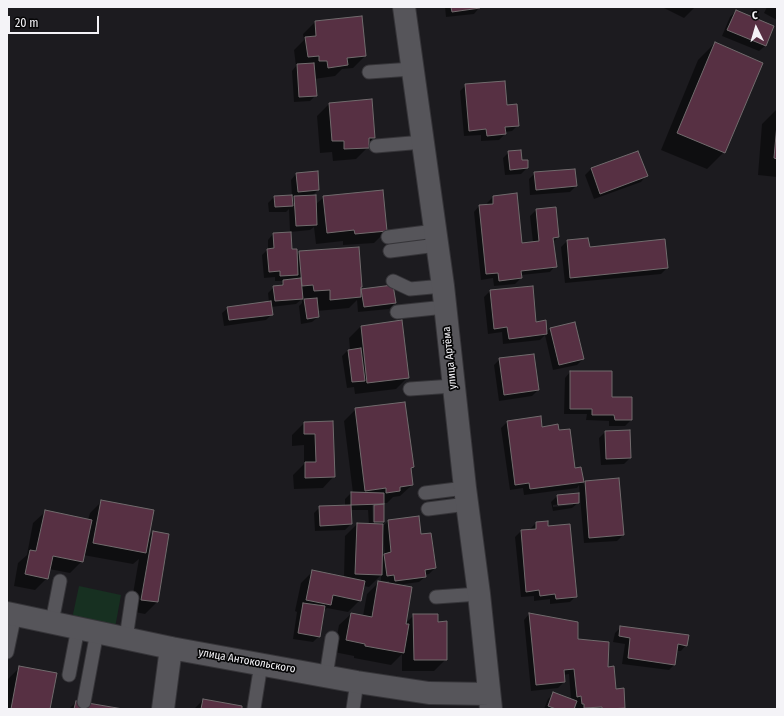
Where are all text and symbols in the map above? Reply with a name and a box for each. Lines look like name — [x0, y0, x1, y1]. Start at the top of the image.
scale bar — [10, 8, 101, 34]
north arrow — [736, 8, 776, 48]
text: С — [751, 9, 758, 22]
text: 20 m — [15, 16, 39, 30]
street label: улица Артёма — [440, 326, 460, 390]
street label: улица Антокольского — [197, 646, 297, 676]

